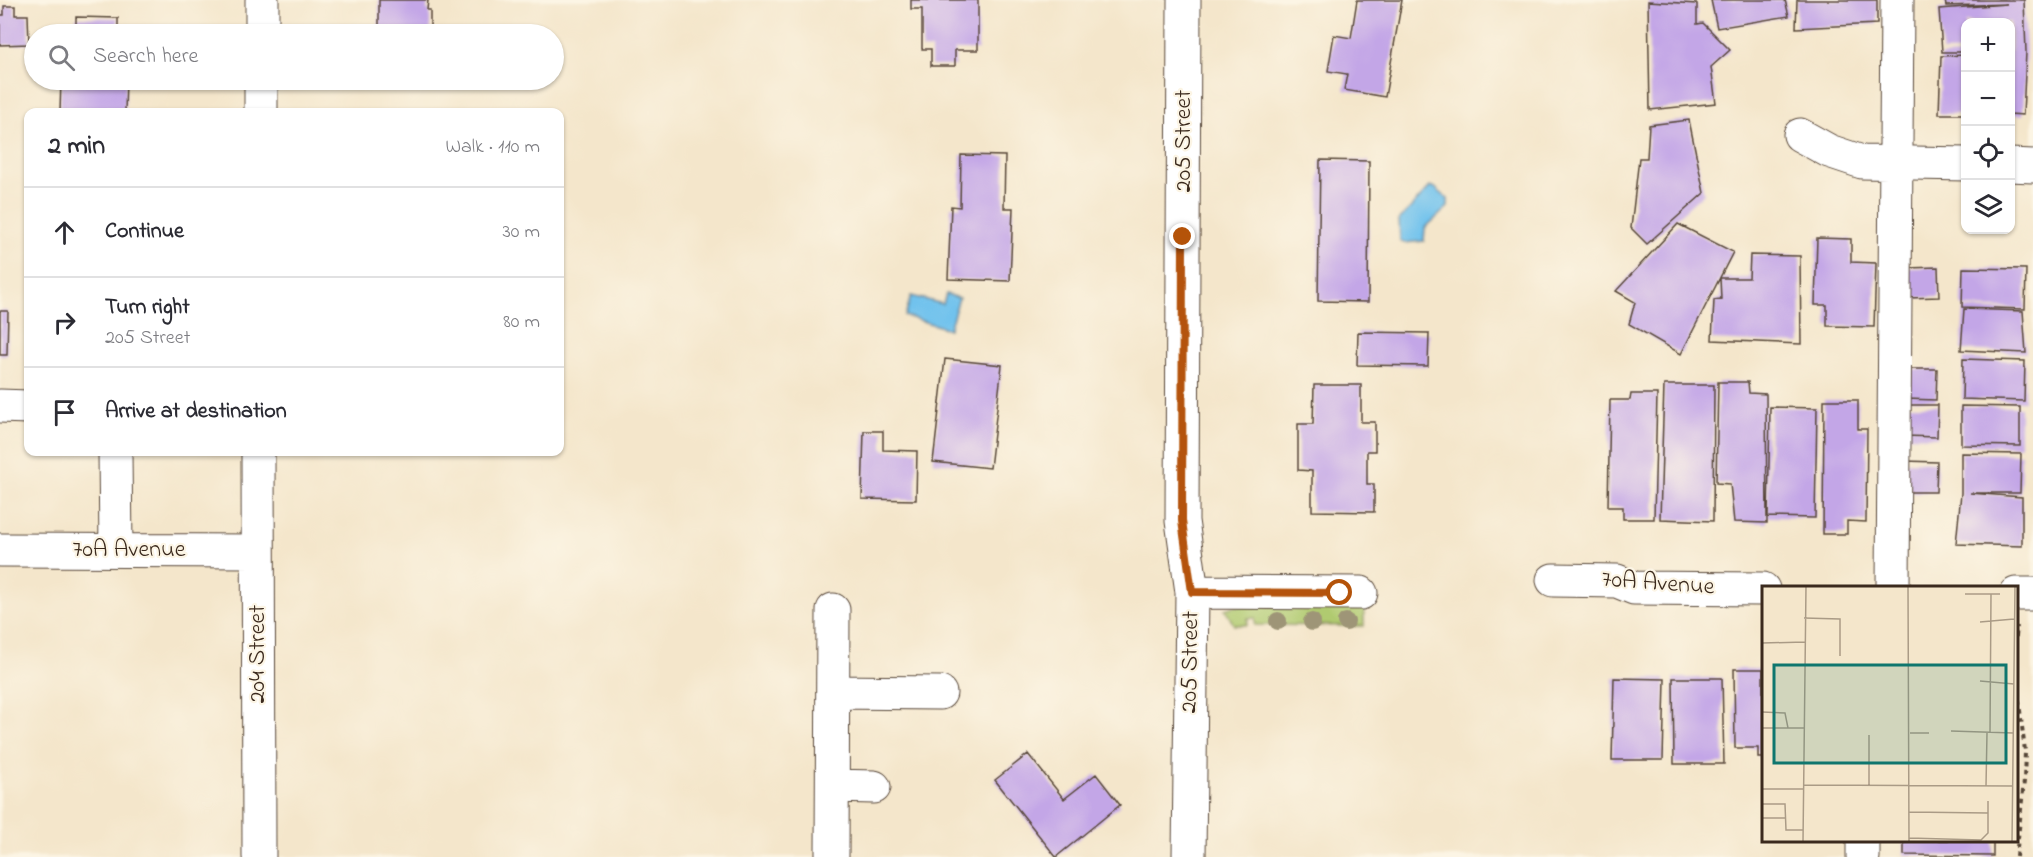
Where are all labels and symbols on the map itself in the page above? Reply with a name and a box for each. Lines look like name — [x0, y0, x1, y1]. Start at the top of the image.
street label: 205 Street — [1167, 90, 1202, 192]
route end — [1169, 223, 1195, 249]
street label: 70A Avenue — [73, 533, 186, 568]
street label: 70A Avenue — [1601, 563, 1716, 605]
route start — [1326, 579, 1352, 605]
inset map — [1762, 586, 2018, 842]
street label: 204 Street — [241, 605, 276, 703]
street label: 205 Street — [1173, 610, 1209, 714]

